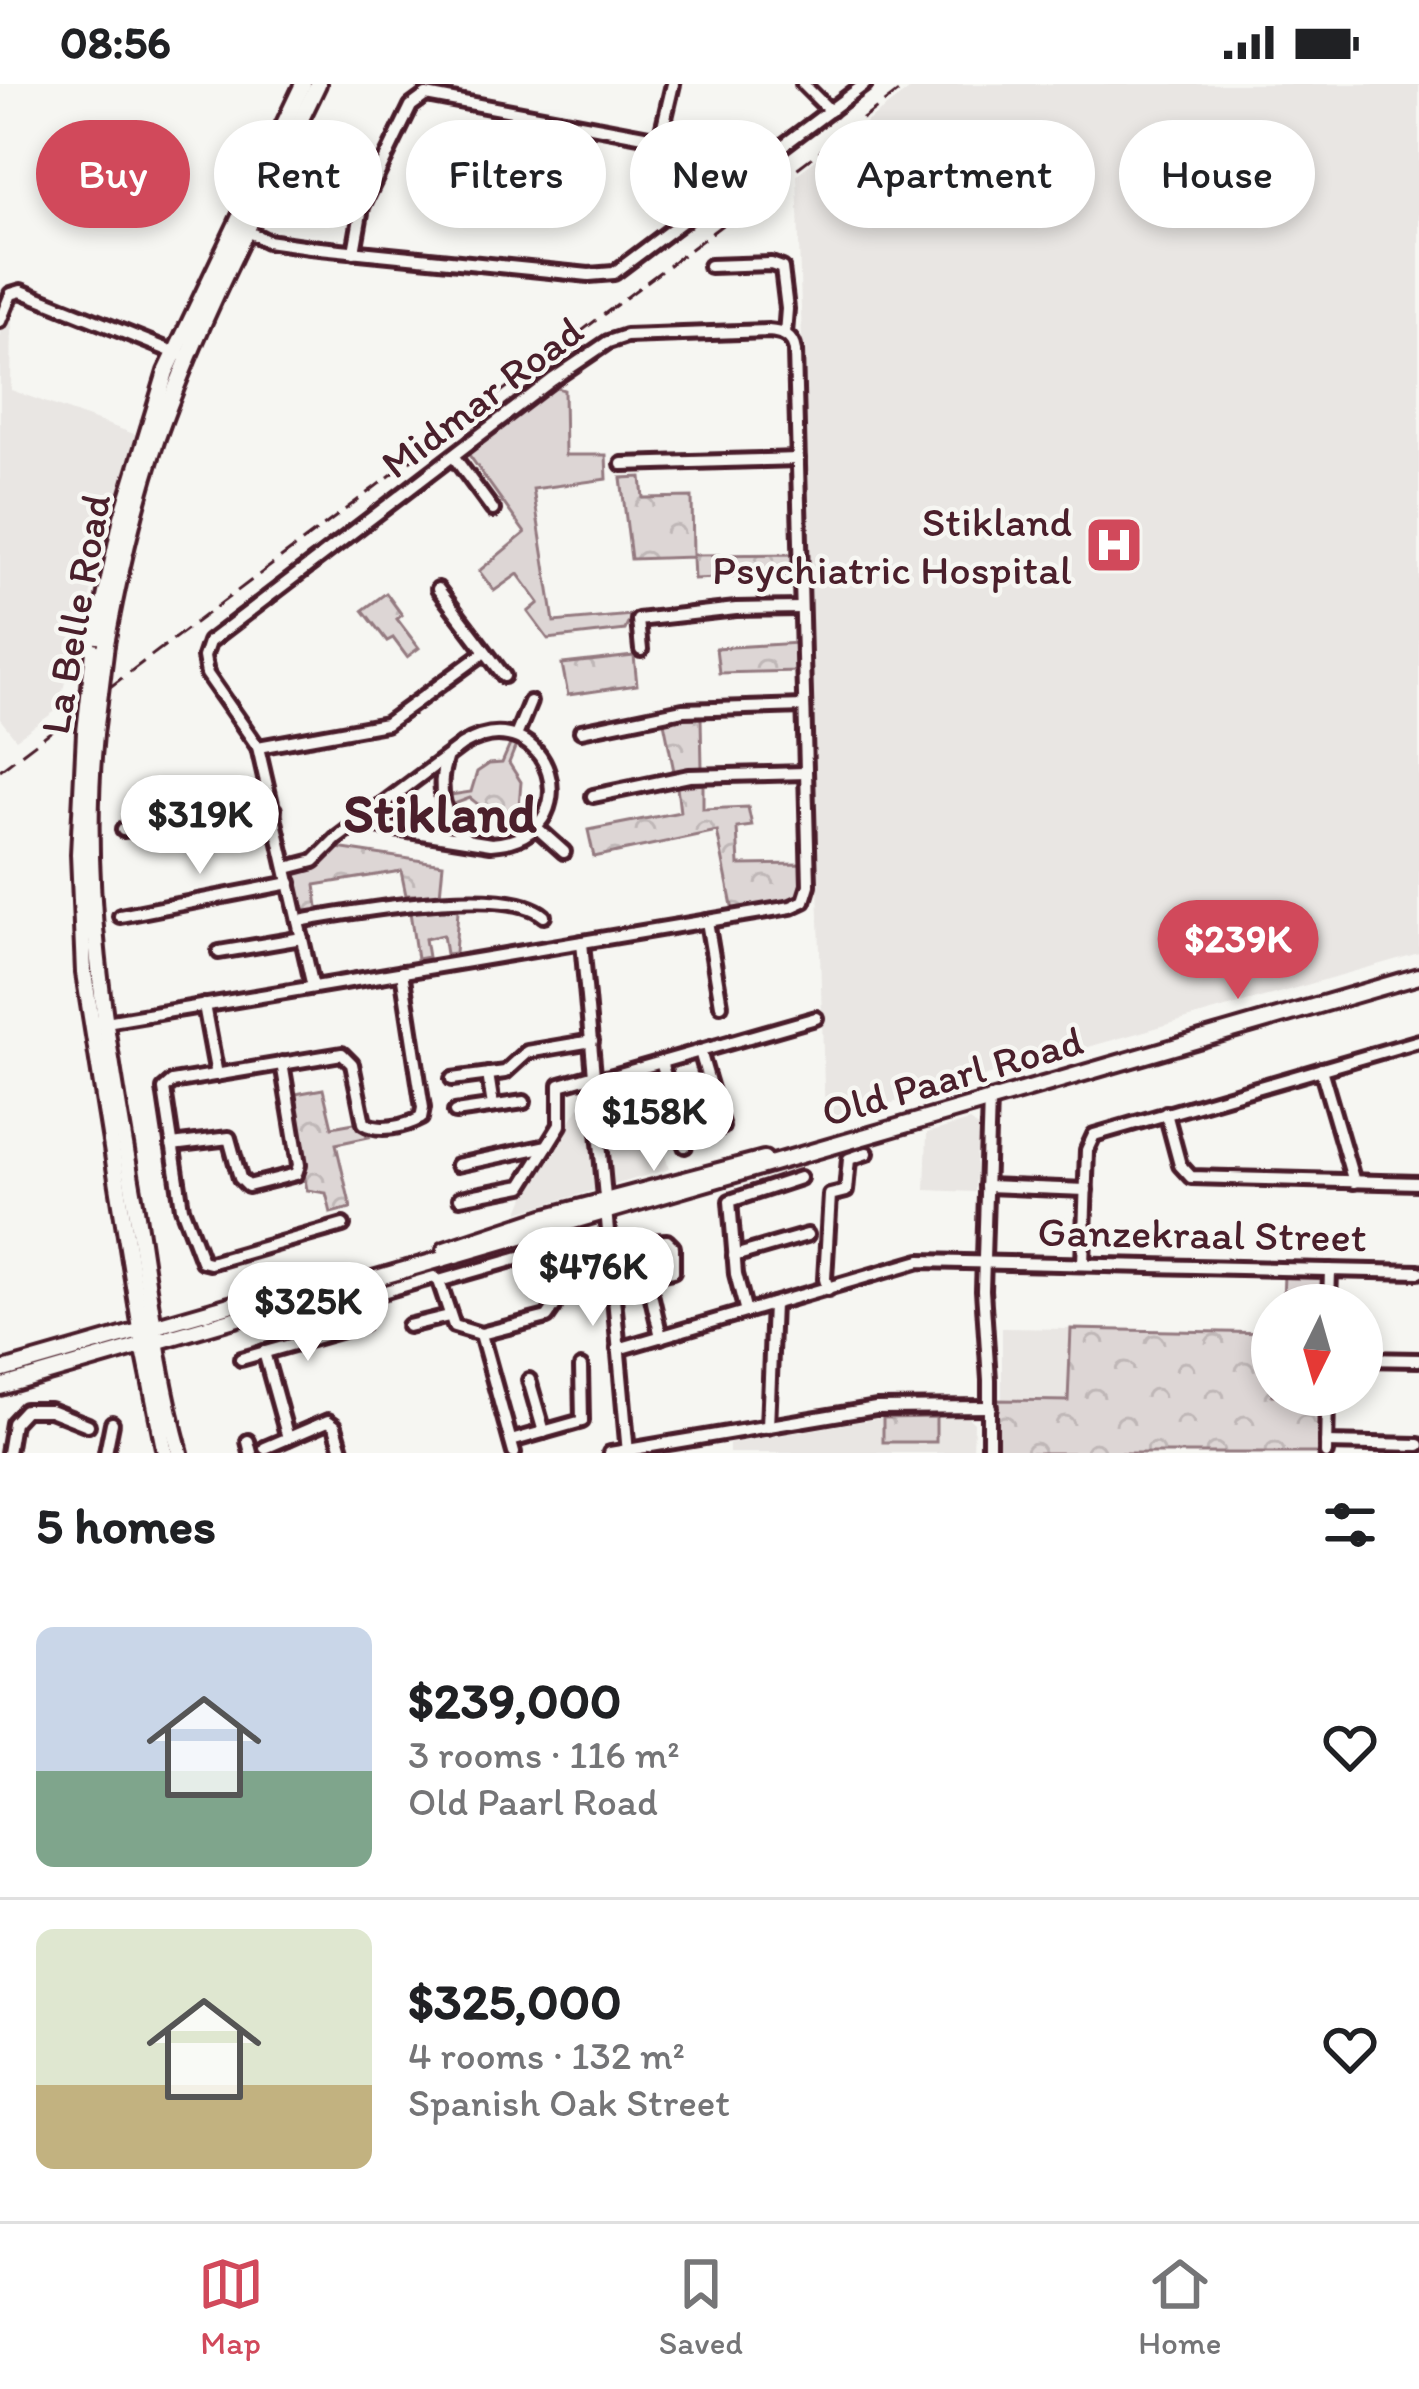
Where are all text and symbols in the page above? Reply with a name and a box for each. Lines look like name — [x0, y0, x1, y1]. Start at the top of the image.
text: 08:56 — [60, 15, 171, 69]
chip: Buy — [36, 120, 190, 228]
chip: Rent — [214, 120, 382, 228]
chip: Filters — [406, 120, 606, 228]
chip: New — [630, 120, 791, 228]
chip: Apartment — [815, 120, 1095, 228]
chip: House — [1119, 120, 1315, 228]
street label: Midmar Road — [371, 305, 593, 489]
street label: La Belle Road — [29, 490, 121, 738]
place label: Stikland Psychiatric Hospital — [712, 496, 1072, 595]
hospital icon: Stikland Psychiatric Hospital — [1083, 514, 1145, 576]
pin: $319K — [116, 775, 284, 877]
district label: Stikland — [343, 781, 537, 846]
text: $319K — [148, 790, 252, 837]
pin: $239K — [1154, 900, 1322, 1002]
text: $239K — [1185, 915, 1291, 962]
street label: Old Paarl Road — [816, 1014, 1088, 1138]
pin: $158K — [570, 1072, 738, 1174]
text: $158K — [602, 1087, 706, 1134]
street label: Ganzekraal Street — [1037, 1206, 1367, 1262]
pin: $476K — [509, 1227, 677, 1329]
text: $476K — [539, 1242, 647, 1289]
pin: $325K — [224, 1262, 392, 1364]
text: $325K — [255, 1277, 361, 1324]
north arrow — [1251, 1284, 1383, 1416]
map controls — [1251, 1284, 1383, 1416]
icon: filters — [1317, 1492, 1383, 1558]
text: 5 homes — [36, 1495, 216, 1556]
text: $239,000 — [408, 1670, 622, 1731]
icon: home — [132, 1675, 276, 1819]
icon: heart — [1317, 1714, 1383, 1780]
text: 3 rooms · 116 m² — [408, 1731, 680, 1778]
text: Old Paarl Road — [408, 1778, 658, 1825]
text: $325,000 — [408, 1971, 622, 2032]
icon: home — [132, 1977, 276, 2121]
icon: heart — [1317, 2016, 1383, 2082]
text: 4 rooms · 132 m² — [408, 2032, 685, 2079]
text: Spanish Oak Street — [408, 2079, 730, 2126]
tab: Map — [198, 2251, 264, 2362]
tab: Saved — [659, 2251, 743, 2362]
tab: Home — [1138, 2251, 1221, 2362]

